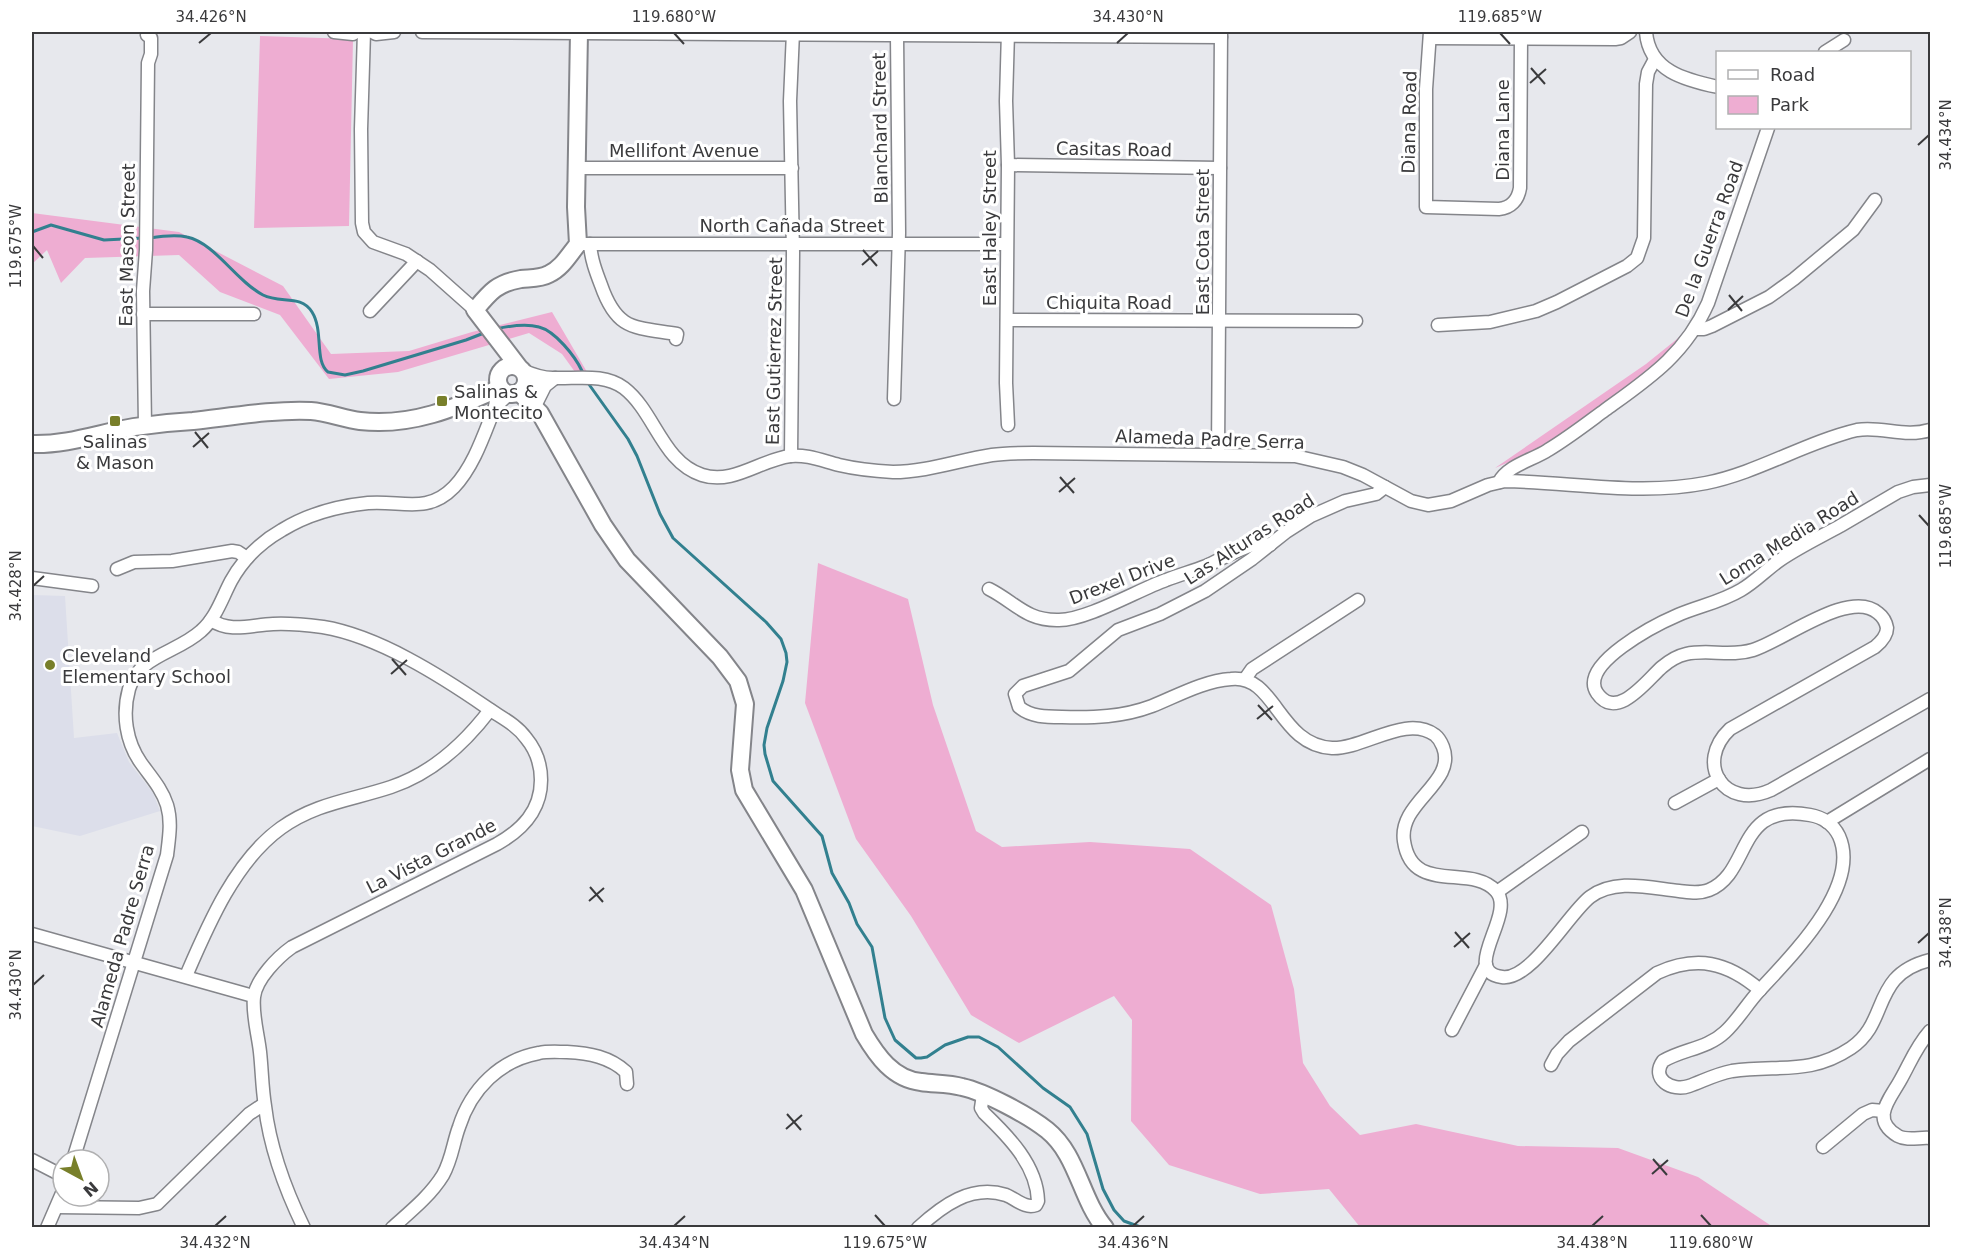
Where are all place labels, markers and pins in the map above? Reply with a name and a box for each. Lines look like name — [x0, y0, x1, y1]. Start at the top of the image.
place label: Salinas & Montecito — [454, 381, 543, 423]
marker: Salinas & Montecito — [435, 394, 449, 408]
marker: Salinas & Mason — [108, 414, 122, 428]
place label: Salinas & Mason — [76, 431, 154, 473]
place label: Cleveland Elementary School — [62, 645, 231, 687]
marker: Cleveland Elementary School — [43, 658, 57, 672]

